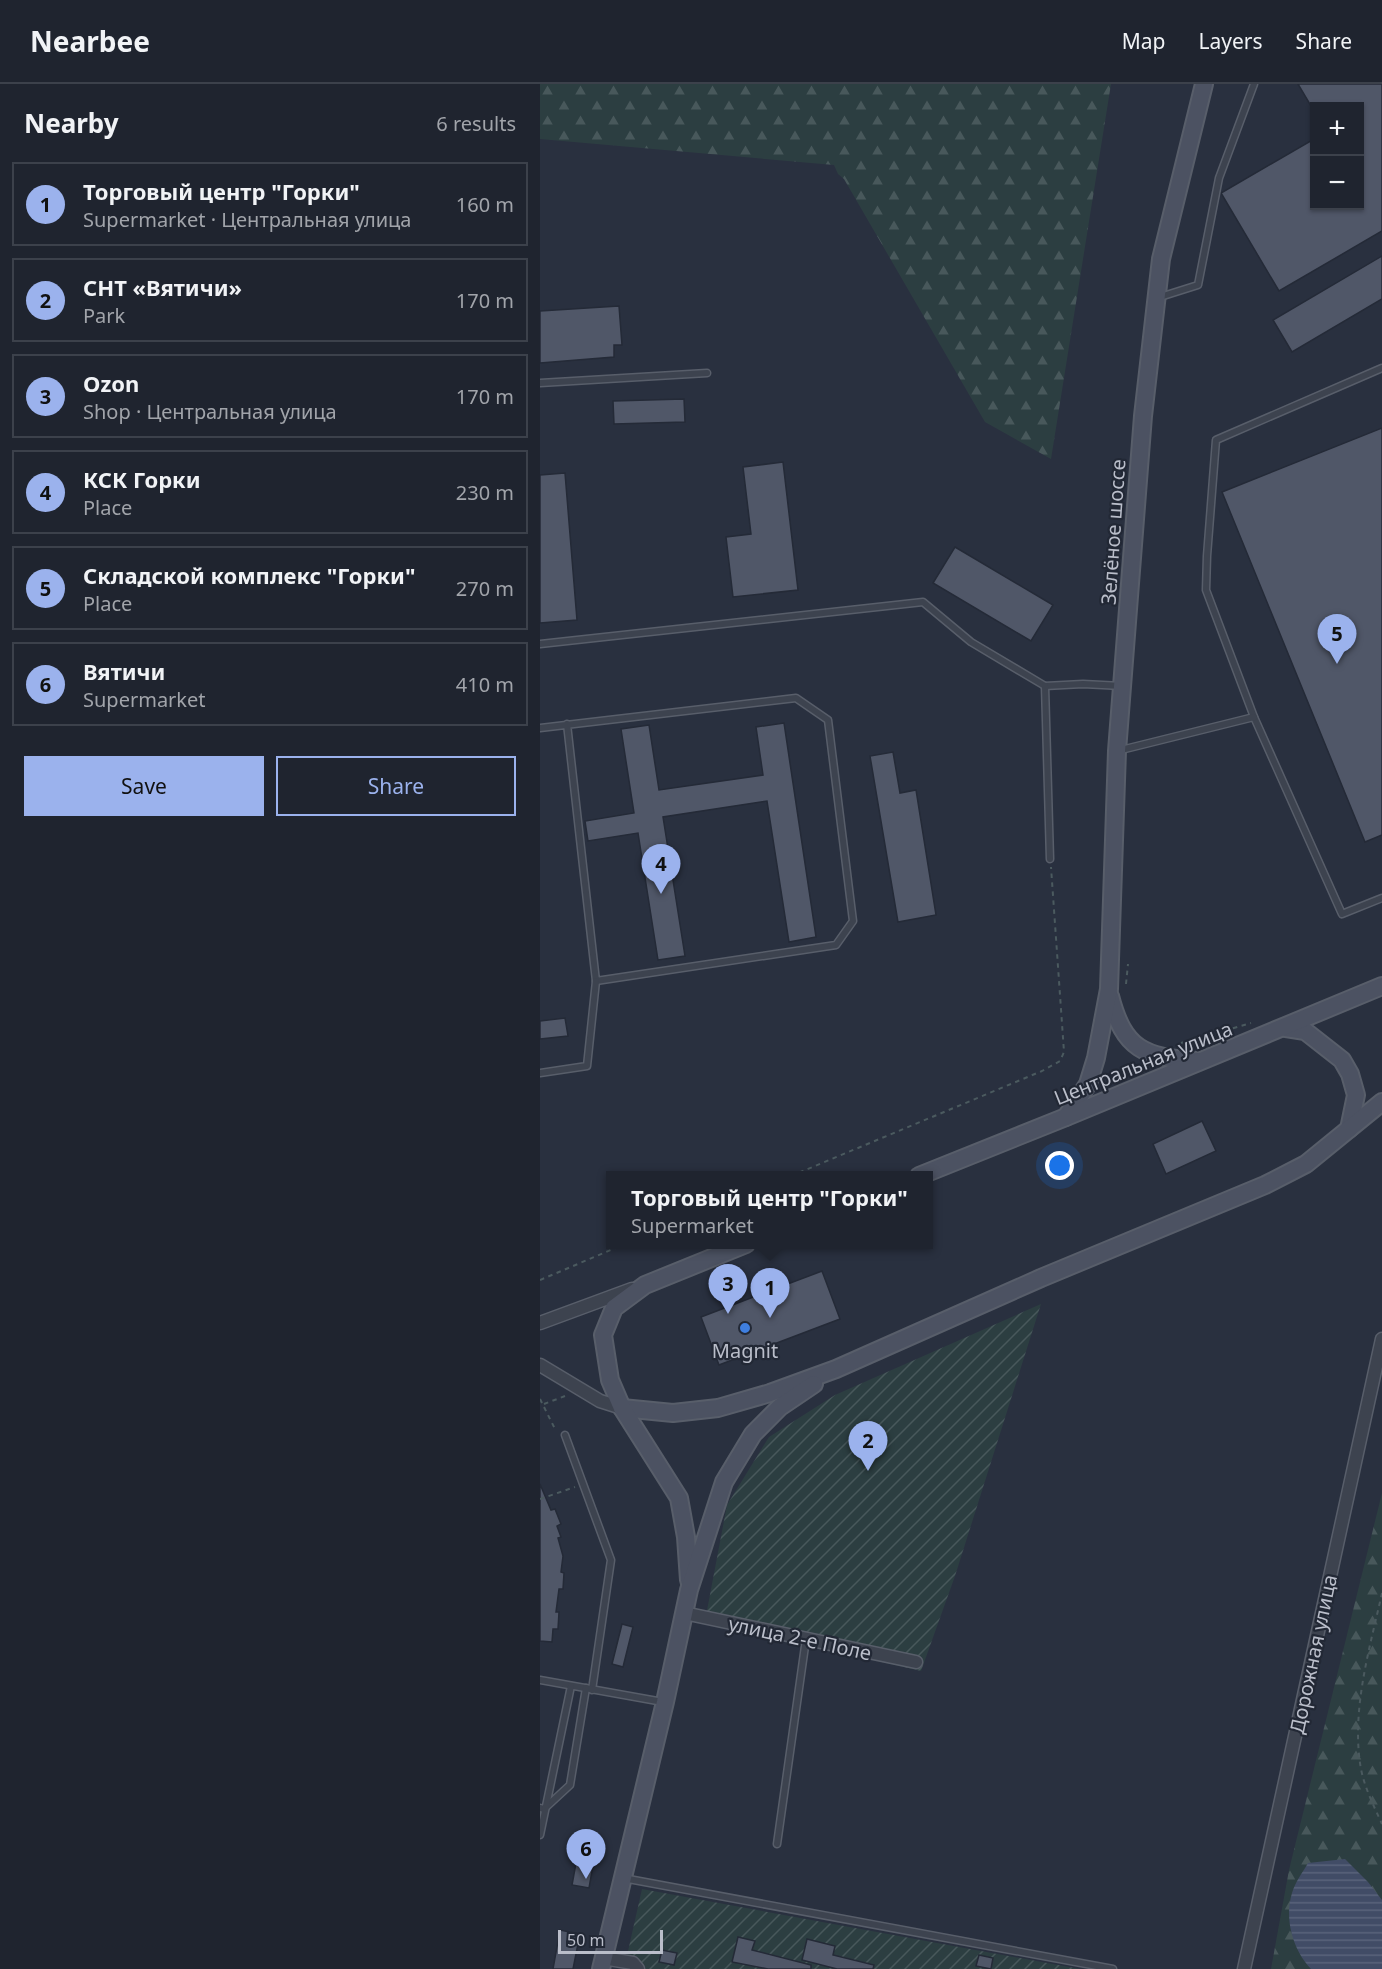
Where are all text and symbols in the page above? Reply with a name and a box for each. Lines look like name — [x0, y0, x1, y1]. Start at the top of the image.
text: Nearbee — [30, 22, 150, 60]
text: Map — [1122, 27, 1166, 55]
text: Layers — [1199, 27, 1263, 55]
text: Share — [1296, 27, 1352, 55]
map controls — [1310, 102, 1364, 210]
button: + — [1310, 102, 1364, 156]
text: Nearby — [24, 105, 119, 141]
text: 6 results — [436, 110, 516, 137]
button: − — [1310, 156, 1364, 210]
text: Торговый центр "Горки" — [83, 176, 360, 206]
text: 1 — [40, 191, 51, 218]
text: 160 m — [456, 191, 514, 218]
text: Supermarket · Центральная улица — [83, 206, 411, 233]
text: СНТ «Вятичи» — [83, 272, 242, 302]
text: 2 — [40, 287, 51, 314]
text: 170 m — [456, 287, 514, 314]
text: Park — [83, 302, 125, 329]
text: Ozon — [83, 368, 139, 398]
text: 3 — [40, 383, 51, 410]
text: 170 m — [456, 383, 514, 410]
text: Shop · Центральная улица — [83, 398, 337, 425]
street label: Зелёное шоссе — [1094, 458, 1132, 606]
text: КСК Горки — [83, 464, 200, 494]
text: 4 — [40, 479, 51, 506]
text: 230 m — [456, 479, 514, 506]
text: Place — [83, 494, 132, 521]
text: Складской комплекс "Горки" — [83, 560, 415, 590]
text: 5 — [40, 575, 51, 602]
text: 270 m — [456, 575, 514, 602]
text: Place — [83, 590, 132, 617]
pin: 5 — [1318, 614, 1356, 664]
text: Вятичи — [83, 656, 165, 686]
text: 6 — [40, 671, 51, 698]
text: 410 m — [456, 671, 514, 698]
text: Supermarket — [83, 686, 206, 713]
button: Save — [24, 756, 264, 816]
button: Share — [276, 756, 516, 816]
pin: 4 — [642, 844, 680, 894]
street label: Центральная улица — [1050, 1015, 1236, 1111]
your location — [1045, 1151, 1074, 1180]
popup — [606, 1171, 933, 1249]
text: Торговый центр "Горки" — [631, 1182, 908, 1212]
text: Supermarket — [631, 1212, 754, 1239]
pin: 3 — [708, 1264, 747, 1314]
pin: 1 — [750, 1268, 790, 1318]
marker: Magnit — [738, 1321, 752, 1335]
place label: Magnit — [712, 1337, 778, 1364]
pin: 2 — [848, 1422, 888, 1471]
street label: Дорожная улица — [1283, 1572, 1343, 1736]
street label: улица 2-е Поле — [726, 1610, 874, 1666]
pin: 6 — [566, 1830, 606, 1879]
scale bar — [558, 1927, 663, 1954]
text: 50 m — [567, 1929, 604, 1951]

